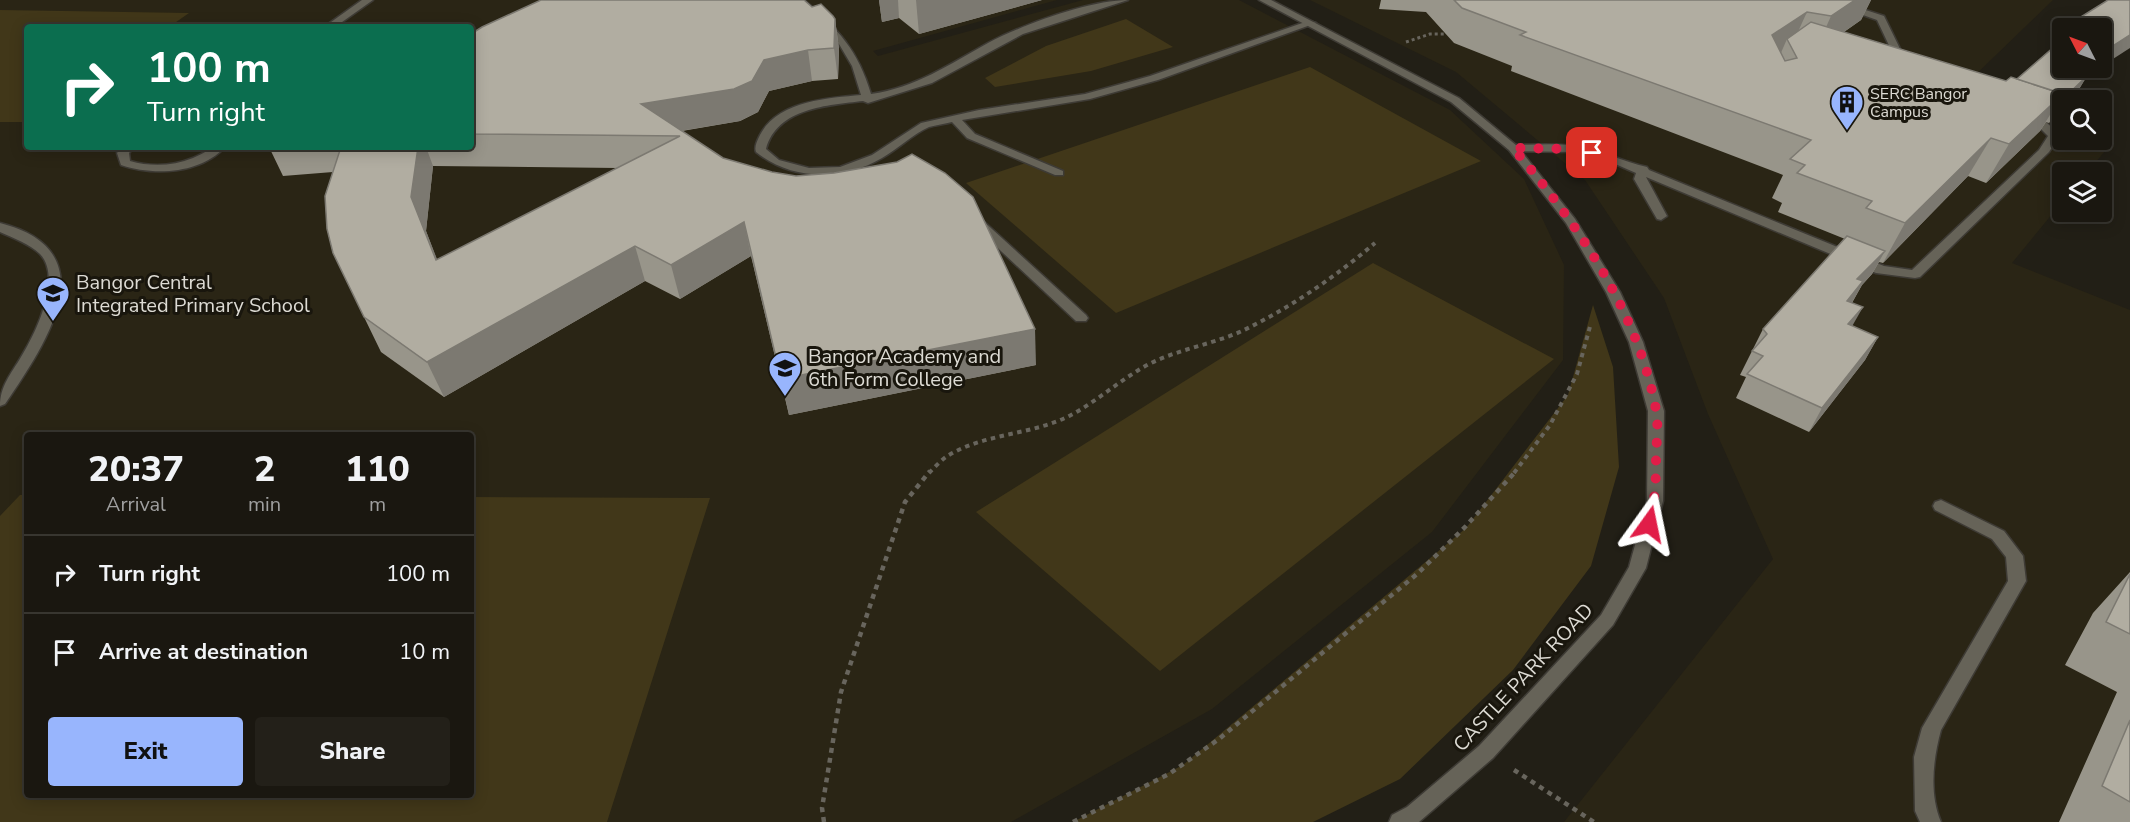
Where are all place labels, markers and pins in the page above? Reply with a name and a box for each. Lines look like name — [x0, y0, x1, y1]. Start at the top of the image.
place label: SERC Bangor Campus — [1870, 83, 1967, 123]
building icon: SERC Bangor Campus — [1829, 84, 1865, 131]
pin — [1566, 127, 1617, 178]
place label: Bangor Central Integrated Primary School — [76, 269, 310, 319]
school or university icon: Bangor Central Integrated Primary School — [35, 275, 71, 322]
place label: Bangor Academy and 6th Form College — [808, 343, 1001, 393]
school or university icon: Bangor Academy and 6th Form College — [767, 350, 803, 397]

